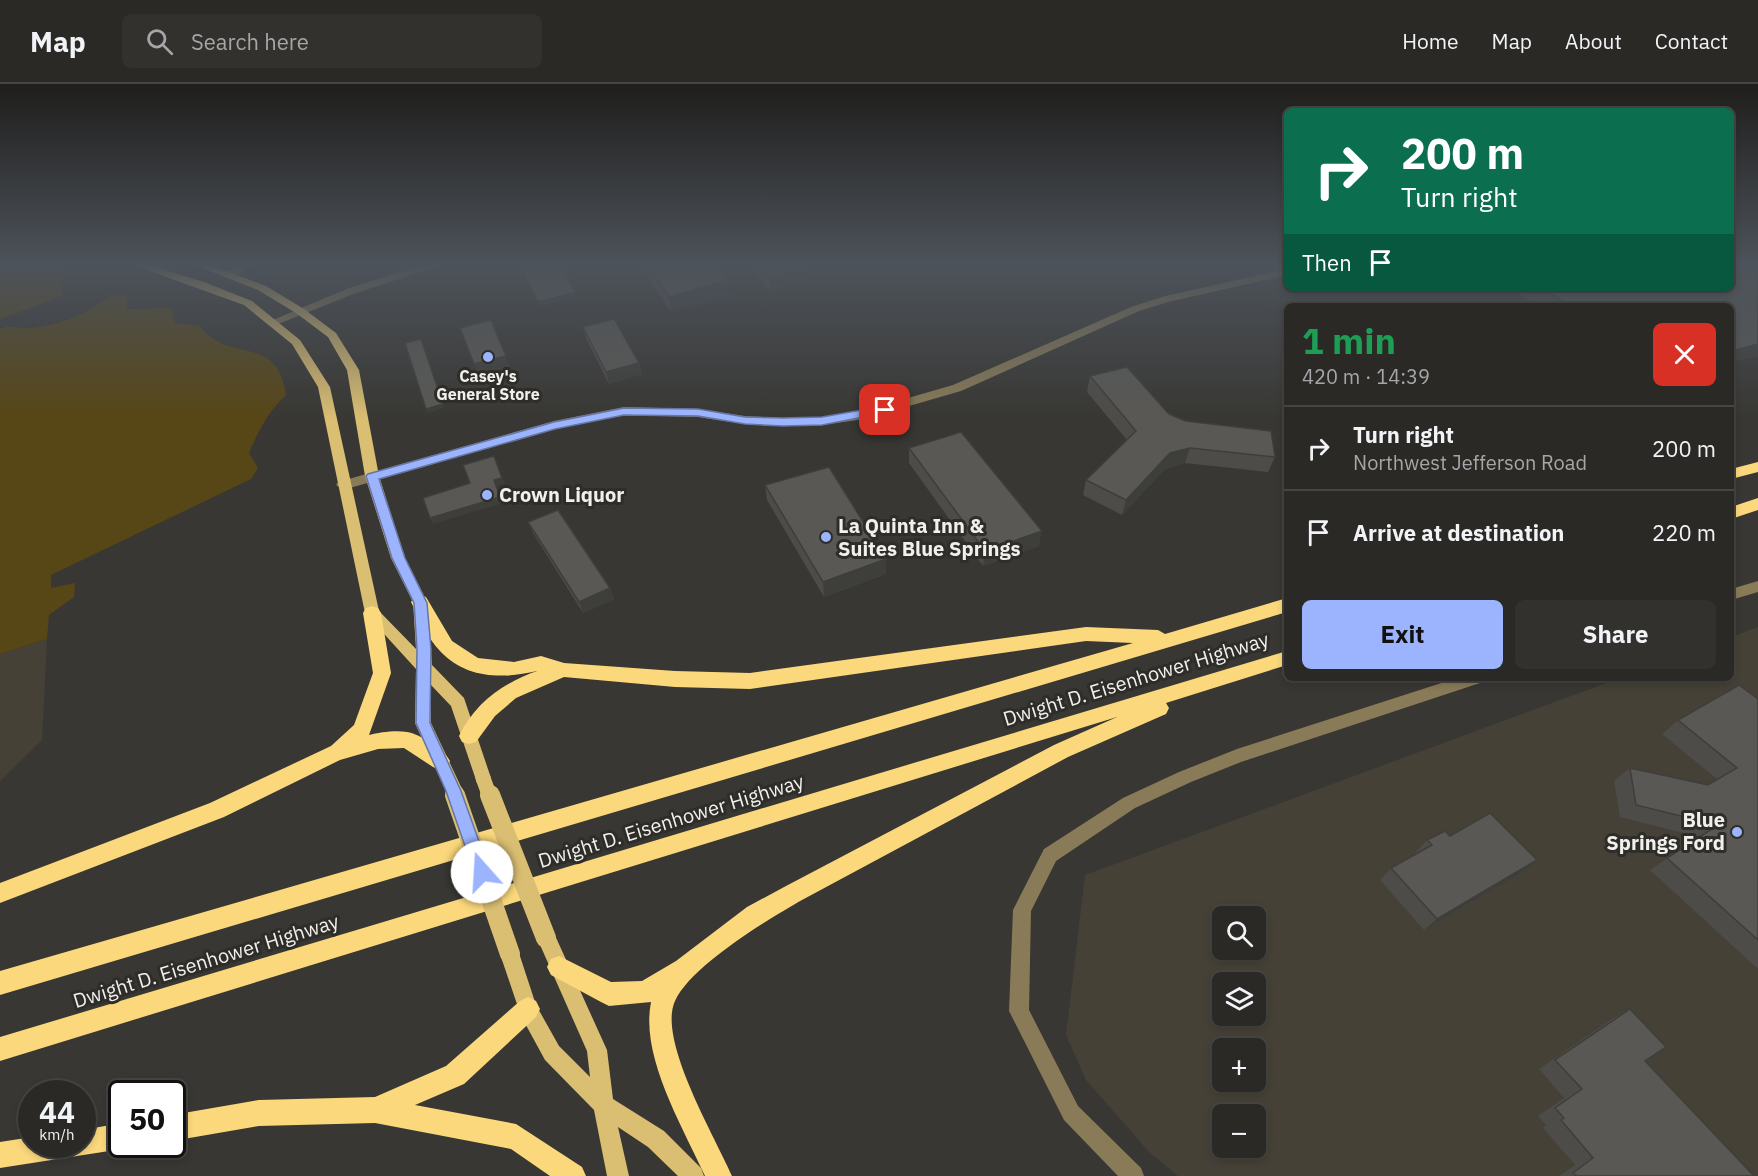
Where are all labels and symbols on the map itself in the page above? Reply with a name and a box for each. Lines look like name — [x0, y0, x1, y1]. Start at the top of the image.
marker: Casey's General Store — [481, 350, 495, 364]
place label: Casey's General Store — [436, 366, 540, 404]
pin — [859, 384, 910, 435]
place label: Crown Liquor — [499, 481, 624, 508]
marker: Crown Liquor — [480, 488, 494, 502]
place label: La Quinta Inn & Suites Blue Springs — [838, 512, 1021, 562]
marker: La Quinta Inn & Suites Blue Springs — [819, 530, 833, 544]
street label: Dwight D. Eisenhower Highway — [1000, 625, 1272, 732]
street label: Dwight D. Eisenhower Highway — [535, 767, 807, 874]
place label: Blue Springs Ford — [1606, 806, 1725, 856]
marker: Blue Springs Ford — [1730, 825, 1744, 839]
position arrow — [450, 840, 514, 904]
street label: Dwight D. Eisenhower Highway — [70, 907, 342, 1014]
speed limit sign: 50 — [108, 1080, 186, 1158]

